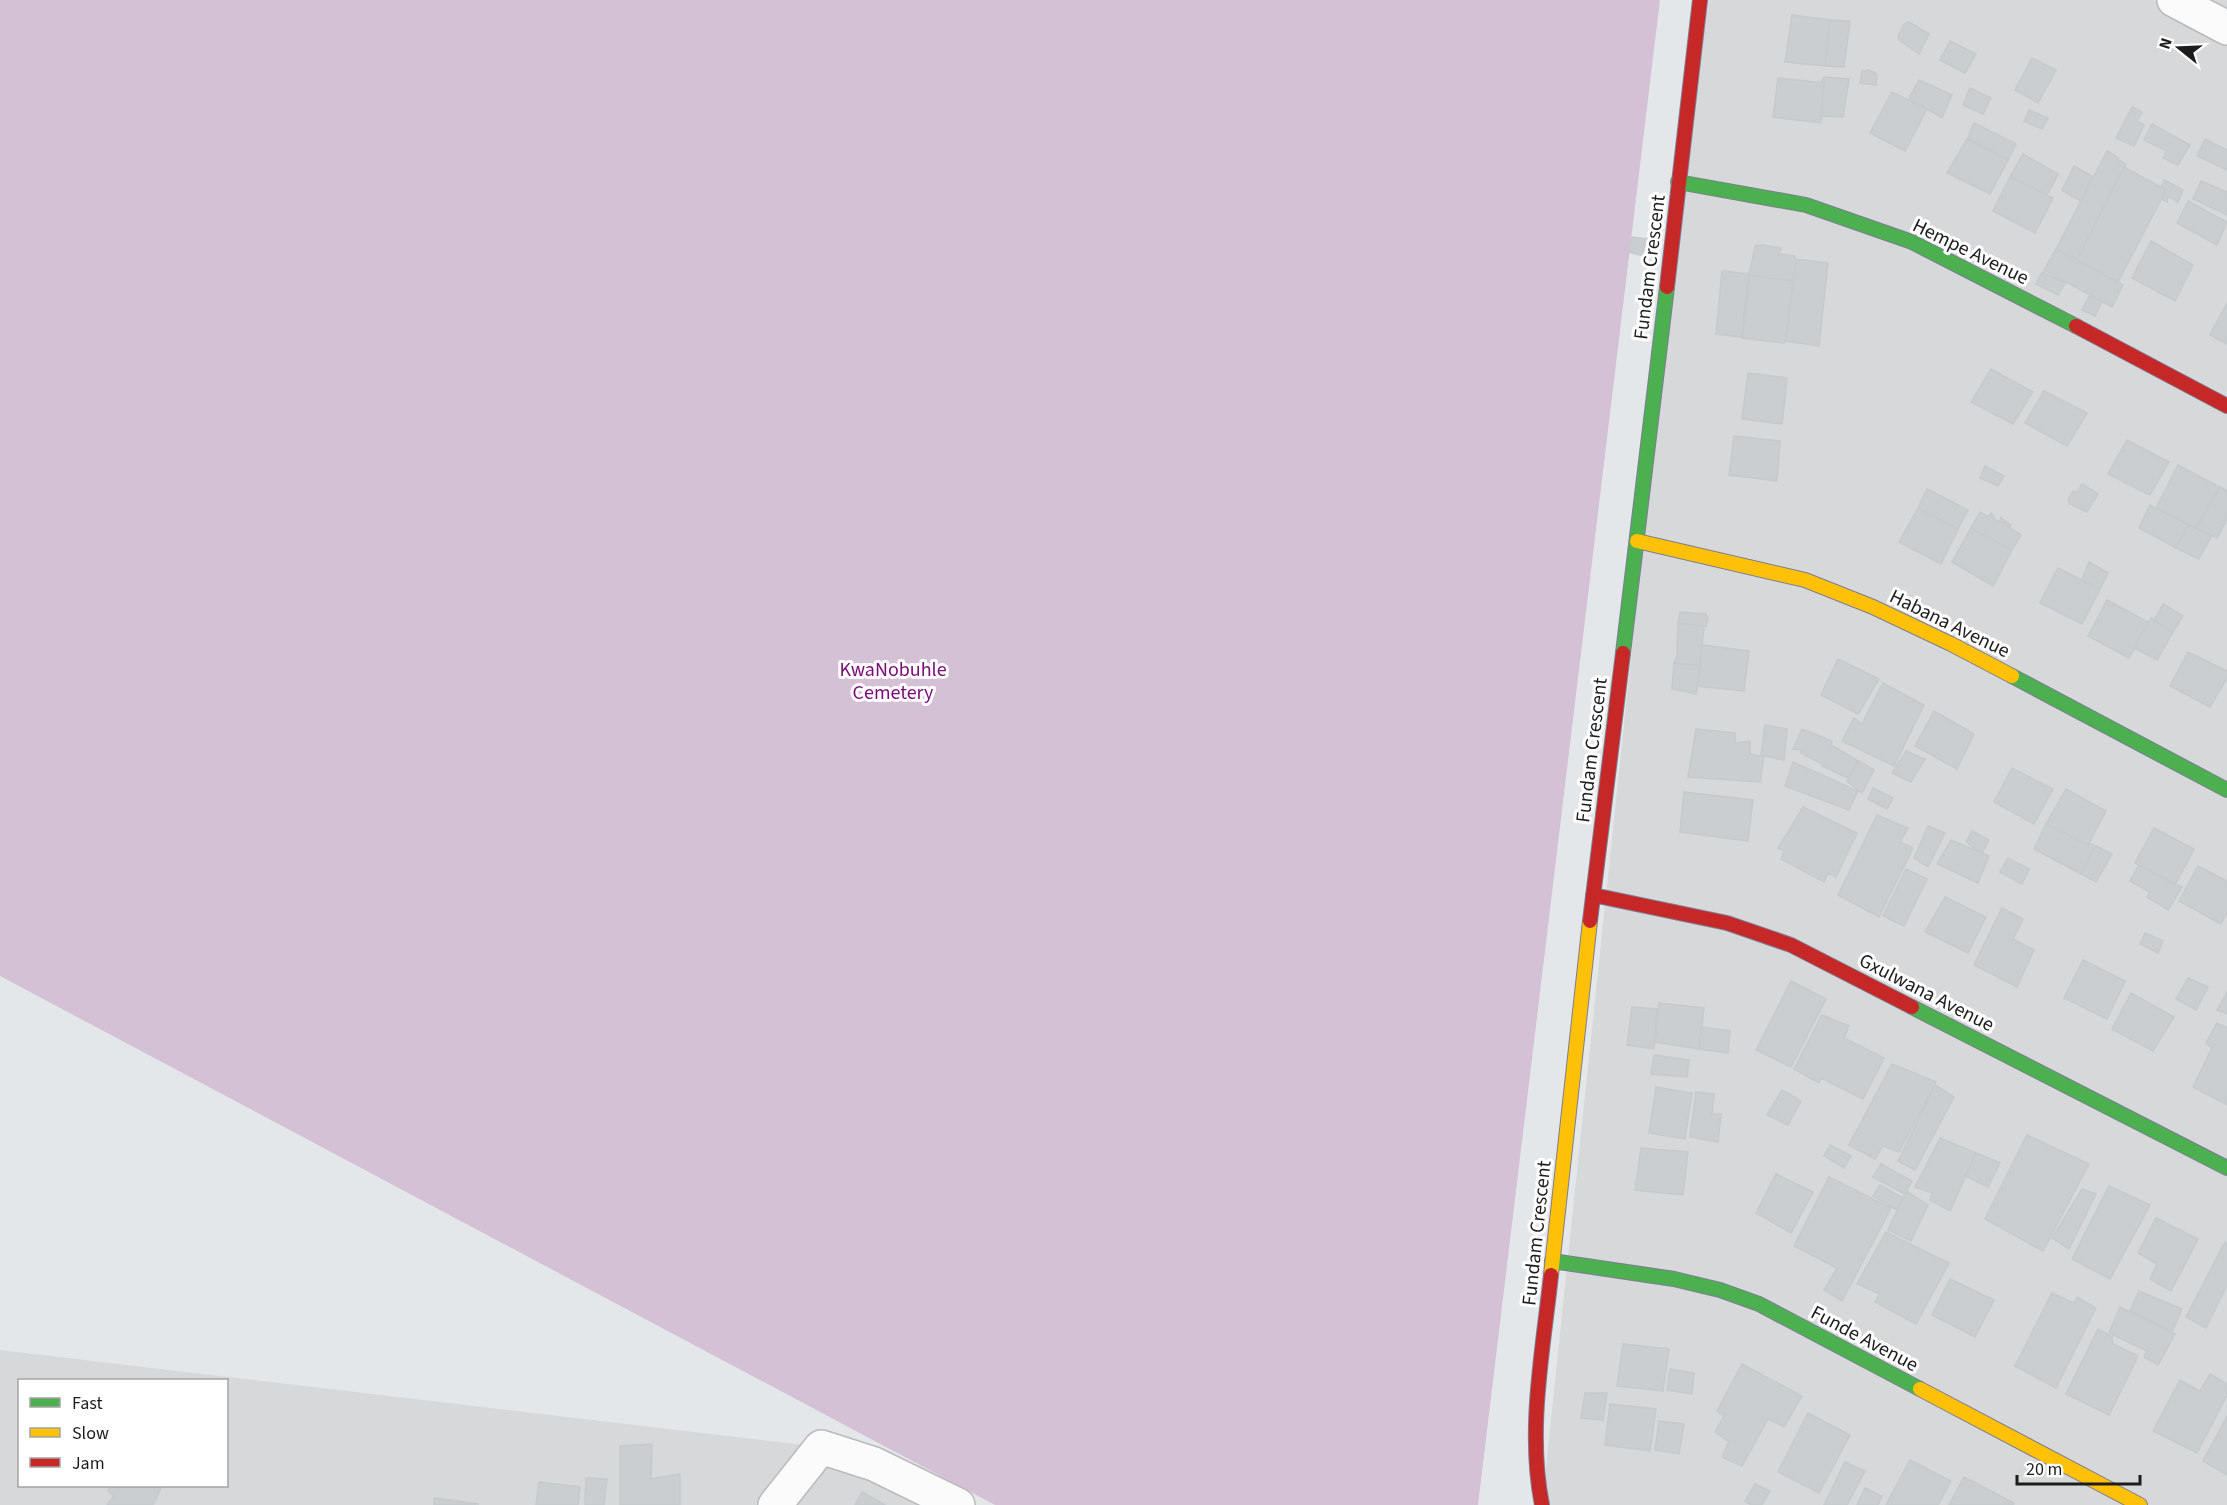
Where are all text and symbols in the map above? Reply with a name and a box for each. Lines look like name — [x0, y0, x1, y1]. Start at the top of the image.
north arrow — [2149, 18, 2209, 78]
text: N — [2154, 35, 2178, 52]
street label: Fundam Crescent — [1627, 193, 1673, 341]
street label: Hempe Avenue — [1908, 212, 2033, 292]
street label: Habana Avenue — [1885, 583, 2014, 665]
park label: KwaNobuhle Cemetery — [839, 656, 947, 707]
street label: Fundam Crescent — [1569, 676, 1615, 824]
street label: Gxulwana Avenue — [1854, 947, 1999, 1039]
street label: Fundam Crescent — [1515, 1159, 1559, 1307]
street label: Funde Avenue — [1806, 1299, 1923, 1379]
legend — [18, 1379, 228, 1487]
text: Fast — [72, 1391, 103, 1416]
text: Slow — [72, 1421, 109, 1446]
scale bar — [2017, 1448, 2140, 1486]
text: Jam — [72, 1451, 105, 1476]
text: 20 m — [2026, 1457, 2062, 1482]

